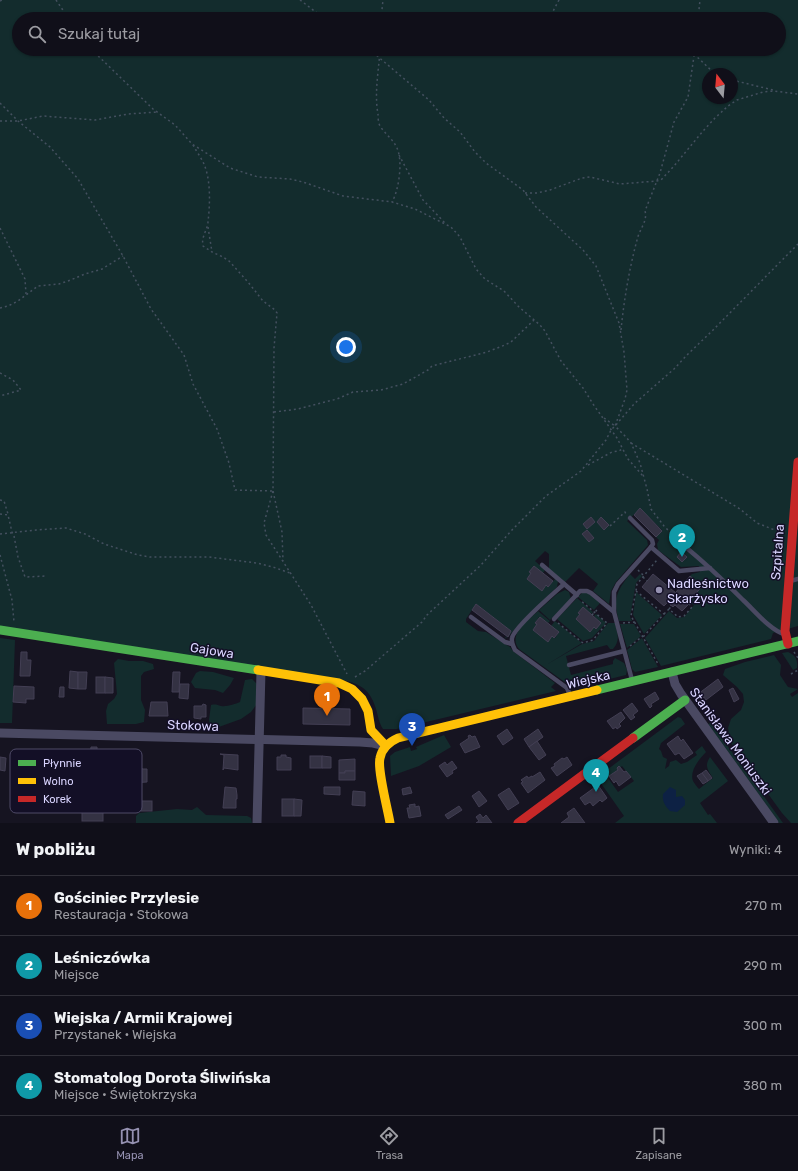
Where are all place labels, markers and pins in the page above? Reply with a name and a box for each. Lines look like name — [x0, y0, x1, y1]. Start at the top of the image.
pin: 2 — [669, 524, 695, 557]
place label: Nadleśnictwo Skarżysko — [667, 576, 749, 606]
marker: Nadleśnictwo Skarżysko — [654, 585, 664, 595]
pin: 1 — [314, 683, 340, 716]
pin: 3 — [399, 713, 425, 746]
pin: 4 — [583, 759, 609, 792]

